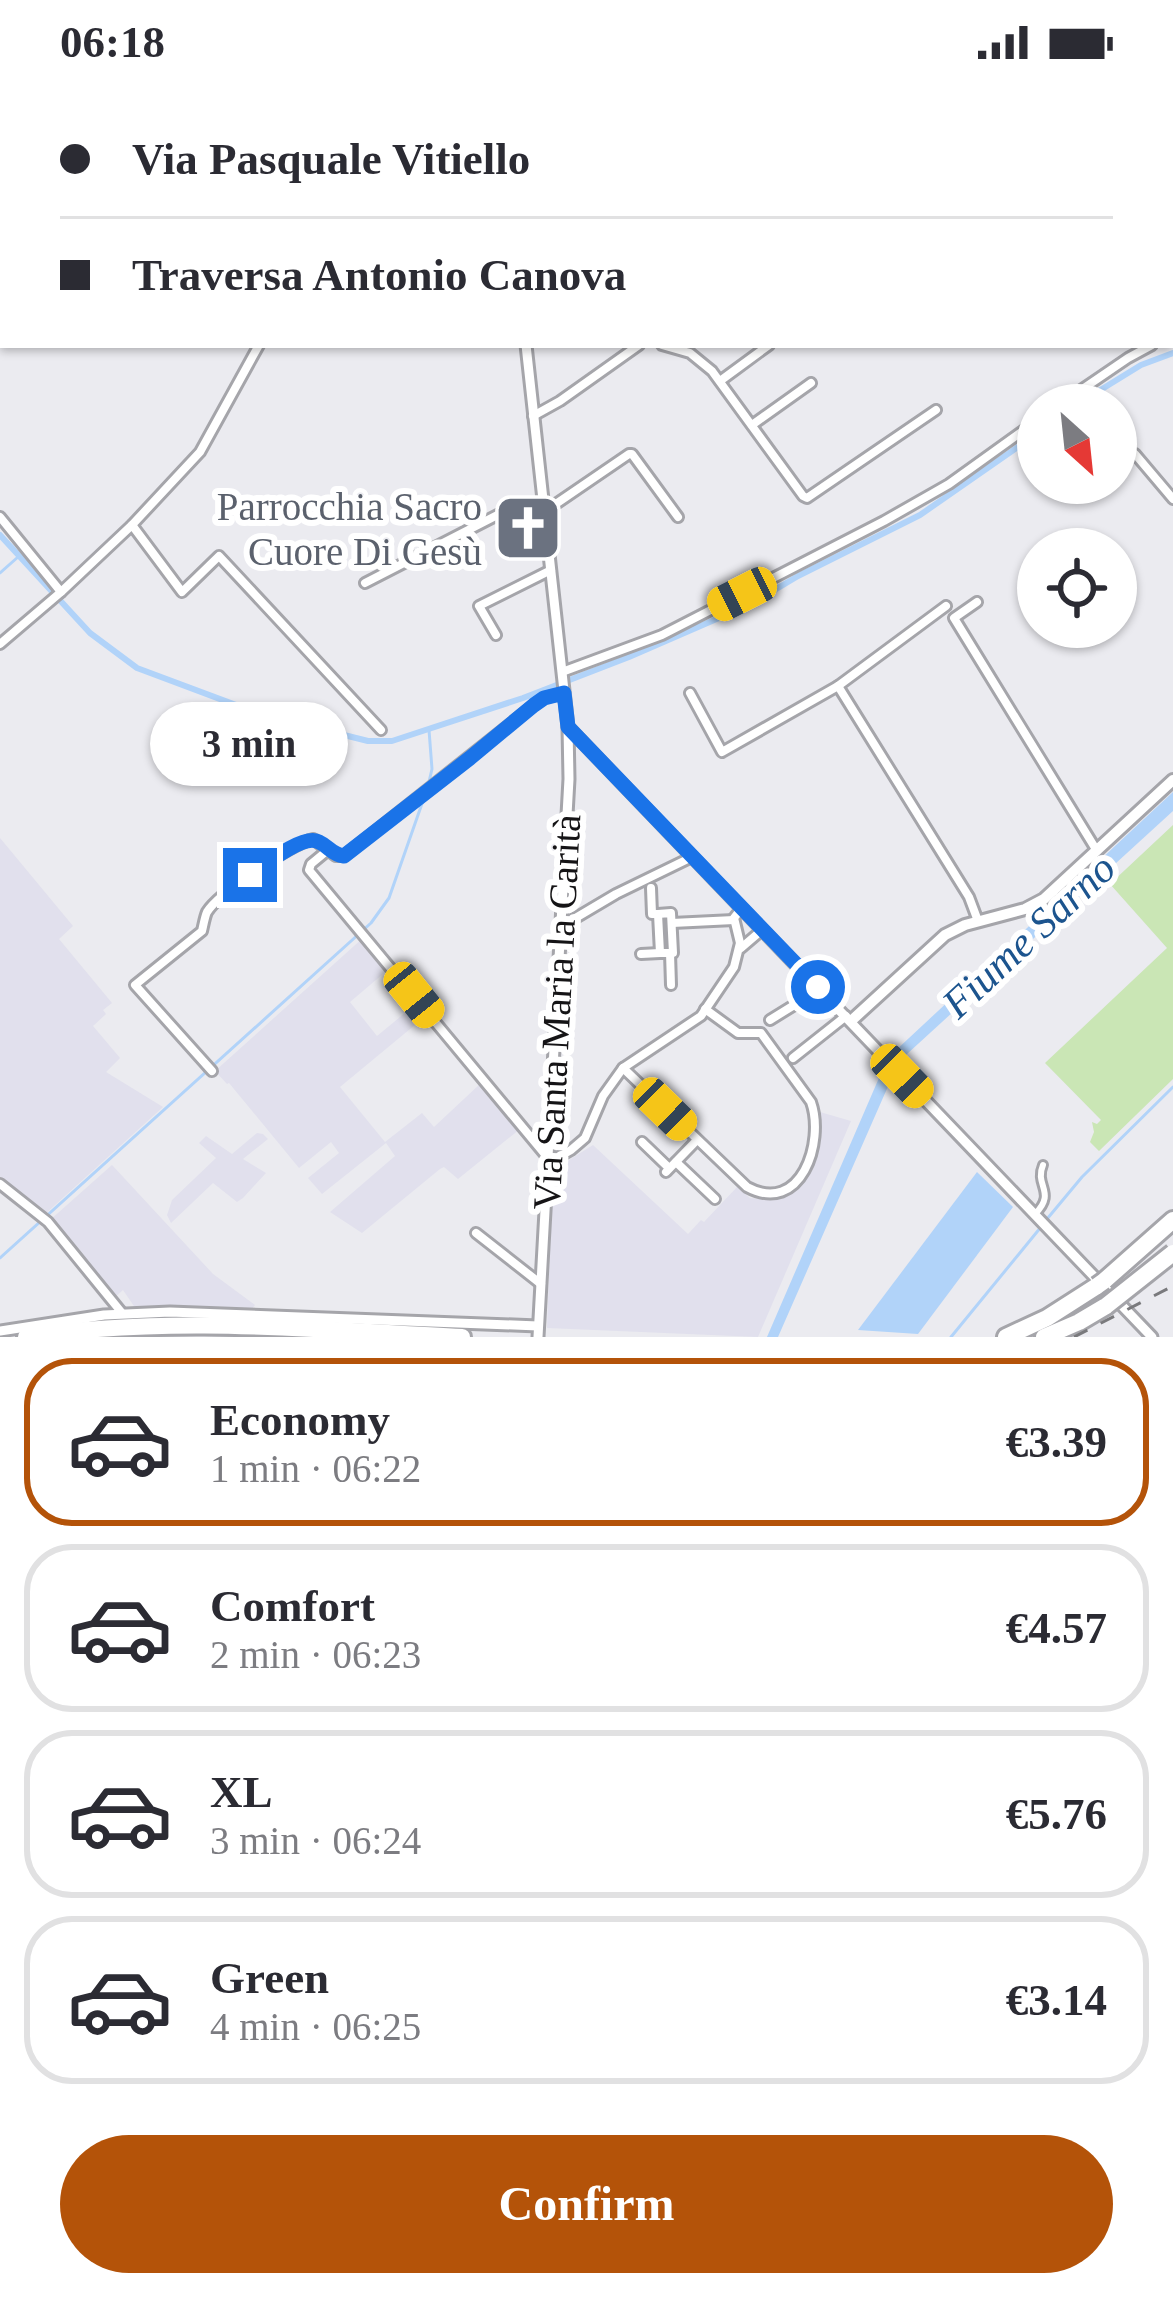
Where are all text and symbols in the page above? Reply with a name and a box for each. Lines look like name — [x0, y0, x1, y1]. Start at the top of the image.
text: 06:18 — [60, 17, 165, 67]
text: Via Pasquale Vitiello — [132, 134, 530, 184]
text: Traversa Antonio Canova — [132, 250, 626, 300]
north arrow — [1017, 384, 1137, 504]
map controls — [1017, 384, 1137, 648]
place label: Parrocchia Sacro Cuore Di Gesù — [217, 485, 482, 573]
church icon: Parrocchia Sacro Cuore Di Gesù — [493, 493, 563, 563]
button: locate — [1017, 528, 1137, 648]
car — [702, 562, 782, 626]
callout: 3 min — [151, 701, 349, 785]
text: 3 min — [202, 722, 296, 765]
street label: Via Santa Maria la Carità — [525, 813, 588, 1211]
water label: Fiume Sarno — [932, 845, 1124, 1028]
route end — [223, 848, 277, 902]
car — [377, 956, 451, 1034]
route start — [791, 960, 845, 1014]
car — [864, 1038, 940, 1114]
car — [627, 1071, 703, 1147]
icon: car — [66, 1388, 174, 1496]
text: Economy — [210, 1395, 390, 1445]
text: €3.39 — [1006, 1417, 1107, 1467]
text: 1 min · 06:22 — [210, 1447, 421, 1490]
icon: car — [66, 1574, 174, 1682]
text: Comfort — [210, 1581, 375, 1631]
text: €4.57 — [1006, 1603, 1107, 1653]
text: 2 min · 06:23 — [210, 1633, 421, 1676]
icon: car — [66, 1760, 174, 1868]
text: XL — [210, 1767, 273, 1817]
text: €5.76 — [1006, 1789, 1107, 1839]
text: 3 min · 06:24 — [210, 1819, 421, 1862]
icon: car — [66, 1946, 174, 2054]
text: Green — [210, 1953, 329, 2003]
text: €3.14 — [1006, 1975, 1107, 2025]
text: 4 min · 06:25 — [210, 2005, 421, 2048]
button: Confirm — [60, 2135, 1113, 2273]

